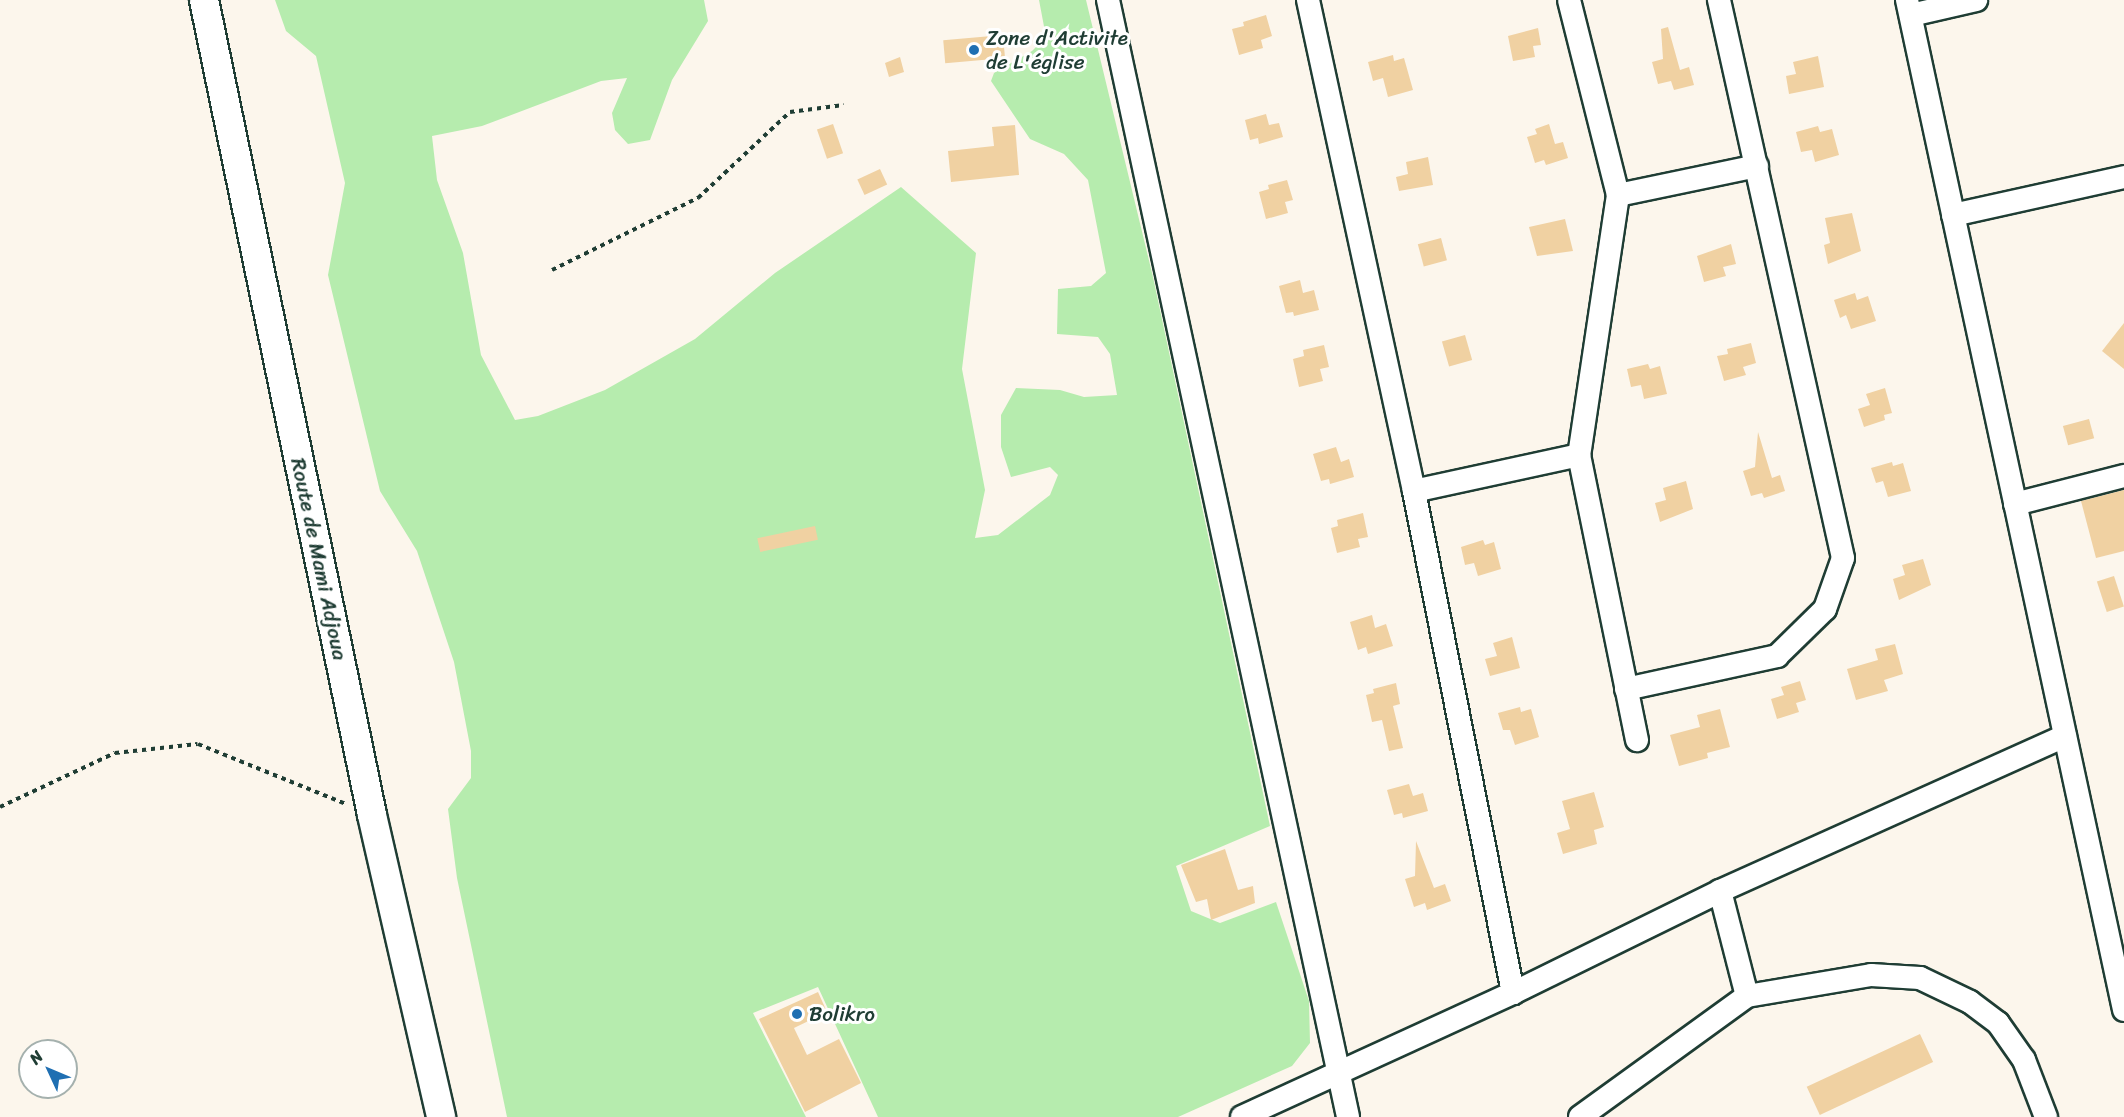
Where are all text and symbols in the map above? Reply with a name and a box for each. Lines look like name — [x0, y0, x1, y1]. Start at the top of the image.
place label: Zone d'Activite de L'église — [986, 25, 1128, 75]
marker: Zone d'Activite de L'église — [967, 43, 981, 57]
street label: Route de Mami Adjoua — [285, 456, 353, 662]
place label: Bolikro — [809, 1001, 875, 1027]
marker: Bolikro — [790, 1007, 804, 1021]
north arrow — [18, 1039, 78, 1099]
text: N — [22, 1043, 50, 1072]

